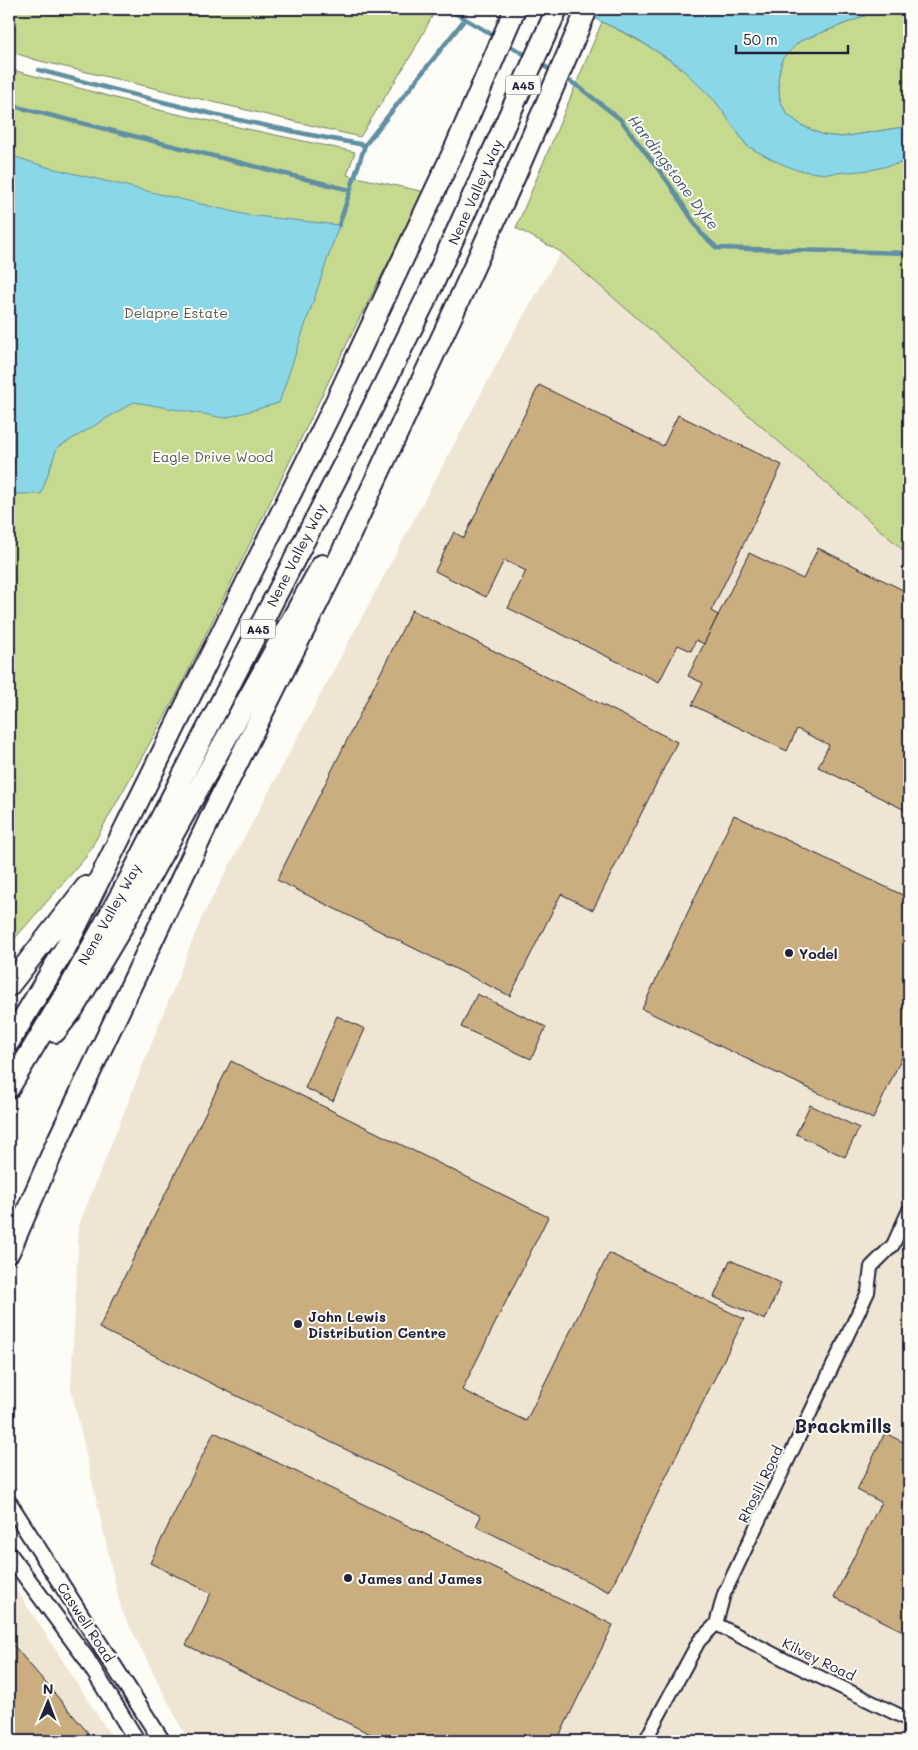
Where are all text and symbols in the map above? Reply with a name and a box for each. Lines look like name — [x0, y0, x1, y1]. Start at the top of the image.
scale bar — [736, 22, 848, 54]
text: 50 m — [743, 29, 778, 49]
road number: A45 — [506, 76, 540, 94]
water label: Hardingstone Dyke — [624, 110, 724, 234]
street label: Nene Valley Way — [443, 136, 507, 248]
park label: Delapre Estate — [124, 303, 228, 322]
park label: Eagle Drive Wood — [153, 447, 274, 466]
street label: Nene Valley Way — [262, 500, 330, 610]
road number: A45 — [240, 620, 276, 638]
street label: Nene Valley Way — [73, 860, 145, 968]
place label: Yodel — [799, 944, 838, 963]
marker: Yodel — [783, 947, 795, 959]
place label: John Lewis Distribution Centre — [308, 1307, 446, 1342]
marker: John Lewis Distribution Centre — [292, 1318, 304, 1330]
district label: Brackmills — [794, 1413, 892, 1438]
street label: Rhosili Road — [733, 1442, 787, 1526]
place label: James and James — [358, 1569, 482, 1588]
marker: James and James — [342, 1572, 354, 1584]
street label: Caswell Road — [53, 1578, 119, 1666]
street label: Kilvey Road — [779, 1633, 859, 1685]
north arrow — [22, 1678, 72, 1728]
text: N — [43, 1679, 54, 1698]

